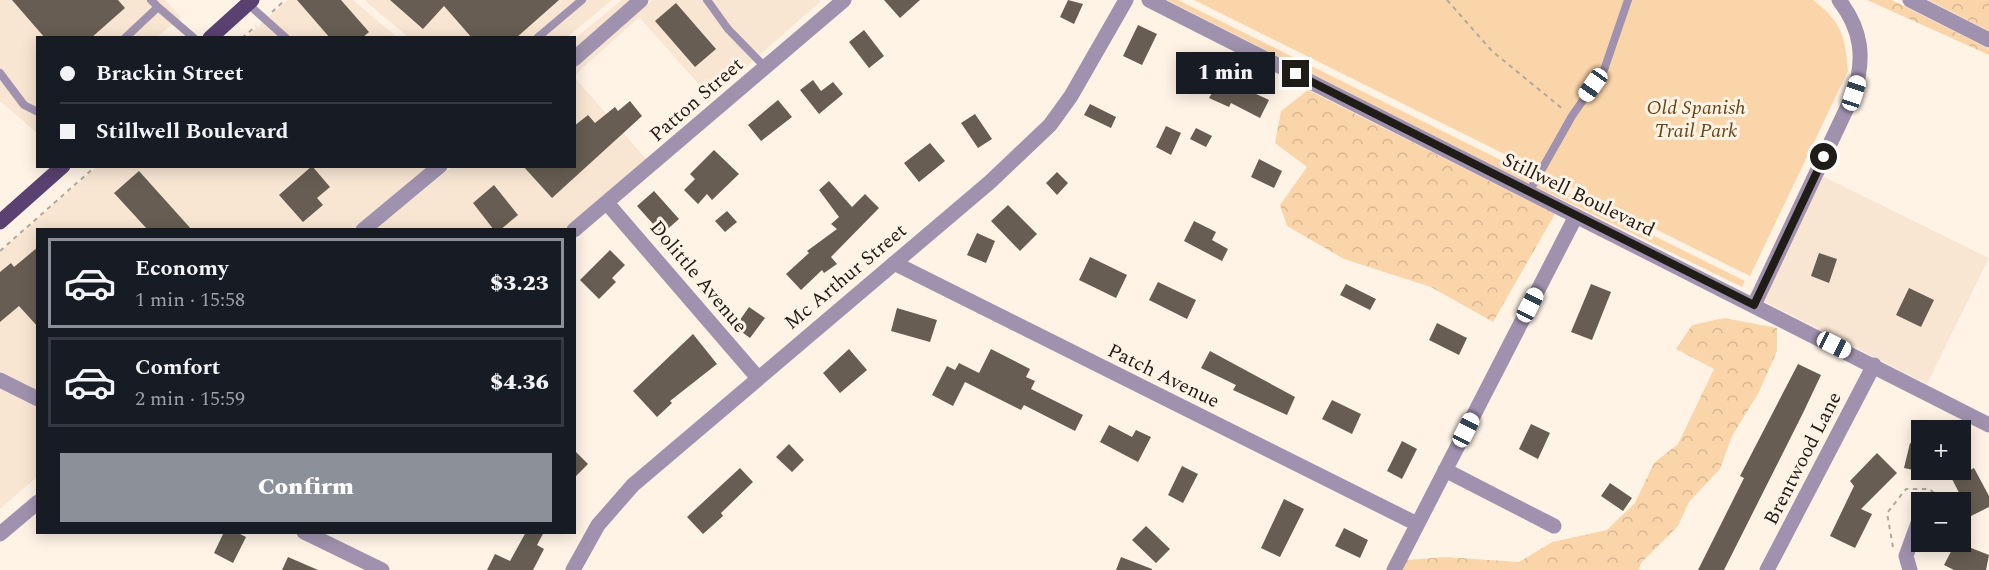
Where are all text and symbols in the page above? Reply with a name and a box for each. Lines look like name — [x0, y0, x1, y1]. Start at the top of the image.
street label: Patton Street — [643, 50, 750, 149]
callout: 1 min — [1176, 53, 1275, 95]
text: Brackin Street — [96, 57, 244, 90]
text: 1 min — [1198, 58, 1253, 88]
route end — [1282, 60, 1309, 87]
car — [1575, 65, 1611, 105]
car — [1840, 73, 1868, 113]
park label: Old Spanish Trail Park — [1646, 93, 1746, 146]
text: Stillwell Boulevard — [96, 115, 289, 148]
route start — [1810, 143, 1837, 170]
street label: Stillwell Boulevard — [1497, 145, 1660, 245]
street label: Dolittle Avenue — [642, 214, 754, 340]
street label: Mc Arthur Street — [778, 216, 914, 337]
text: Economy — [135, 252, 228, 285]
icon: car — [63, 256, 117, 310]
text: $3.23 — [490, 267, 549, 300]
text: 1 min · 15:58 — [135, 285, 245, 315]
car — [1514, 285, 1546, 325]
car — [1814, 329, 1854, 361]
street label: Patch Avenue — [1102, 336, 1225, 416]
text: Comfort — [135, 351, 220, 384]
icon: car — [63, 355, 117, 409]
text: $4.36 — [490, 366, 549, 399]
text: 2 min · 15:59 — [135, 384, 245, 414]
street label: Brentwood Lane — [1756, 386, 1849, 530]
car — [1450, 410, 1482, 450]
map controls — [1911, 420, 1971, 552]
button: + — [1911, 420, 1971, 480]
button: Confirm — [60, 453, 552, 522]
button: − — [1911, 492, 1971, 552]

